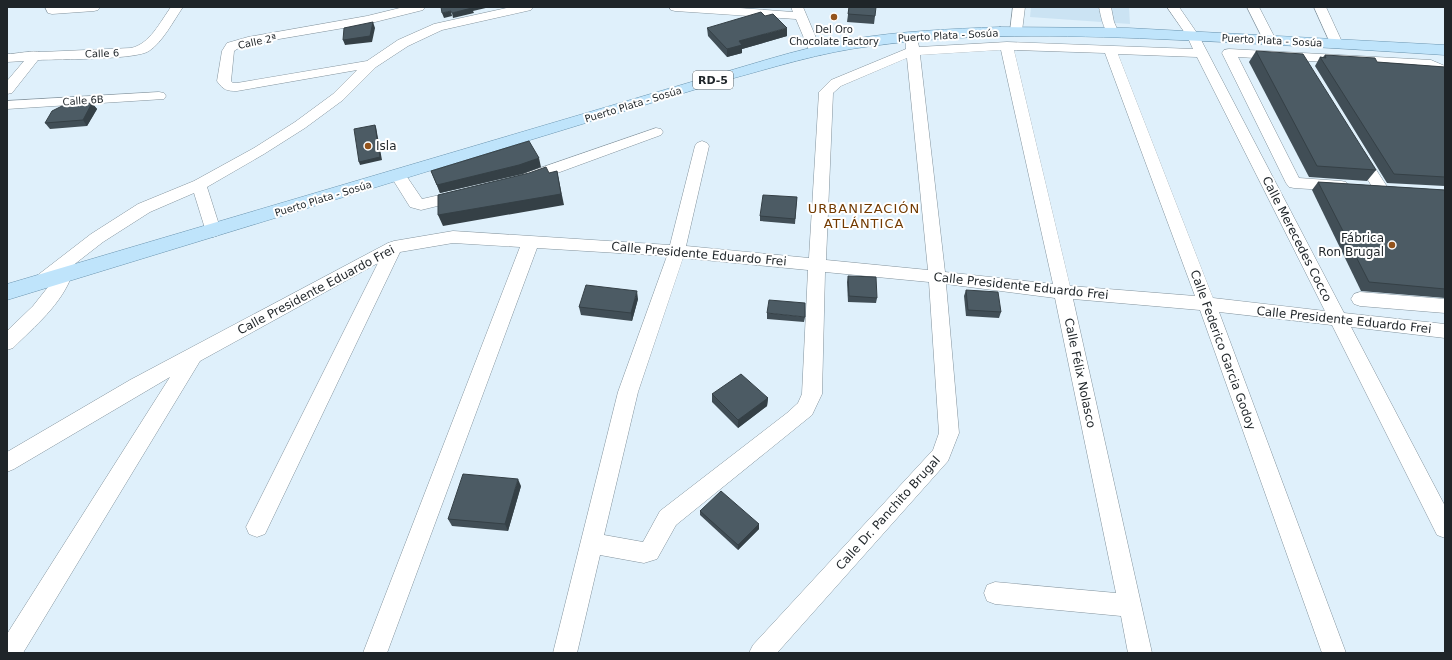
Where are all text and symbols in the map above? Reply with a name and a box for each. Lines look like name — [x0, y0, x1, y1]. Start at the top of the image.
marker: Del Oro Chocolate Factory — [829, 12, 839, 22]
place label: Del Oro Chocolate Factory — [789, 24, 879, 47]
street label: Puerto Plata - Sosúa — [897, 27, 999, 44]
street label: Calle 2ª — [237, 32, 278, 51]
street label: Puerto Plata - Sosúa — [1221, 32, 1323, 49]
street label: Calle 6 — [85, 47, 119, 60]
road number: RD-5 — [693, 71, 733, 89]
street label: Puerto Plata - Sosúa — [583, 84, 683, 124]
street label: Calle 6B — [62, 94, 104, 107]
place label: Isla — [376, 139, 396, 153]
marker: Isla — [363, 141, 373, 151]
street label: Calle Merecedes Cocco — [1259, 174, 1335, 304]
street label: Puerto Plata - Sosúa — [273, 178, 373, 218]
district label: URBANIZACIÓN ATLÁNTICA — [808, 201, 920, 231]
place label: Fábrica Ron Brugal — [1318, 231, 1384, 259]
street label: Calle Presidente Eduardo Frei — [611, 239, 787, 269]
marker: Fábrica Ron Brugal — [1387, 240, 1397, 250]
street label: Calle Presidente Eduardo Frei — [235, 243, 397, 337]
street label: Calle Federico Garcia Godoy — [1187, 268, 1259, 432]
street label: Calle Presidente Eduardo Frei — [933, 270, 1109, 302]
street label: Calle Presidente Eduardo Frei — [1256, 304, 1432, 336]
street label: Calle Félix Nolasco — [1062, 317, 1098, 429]
street label: Calle Dr. Panchito Brugal — [833, 453, 943, 573]

